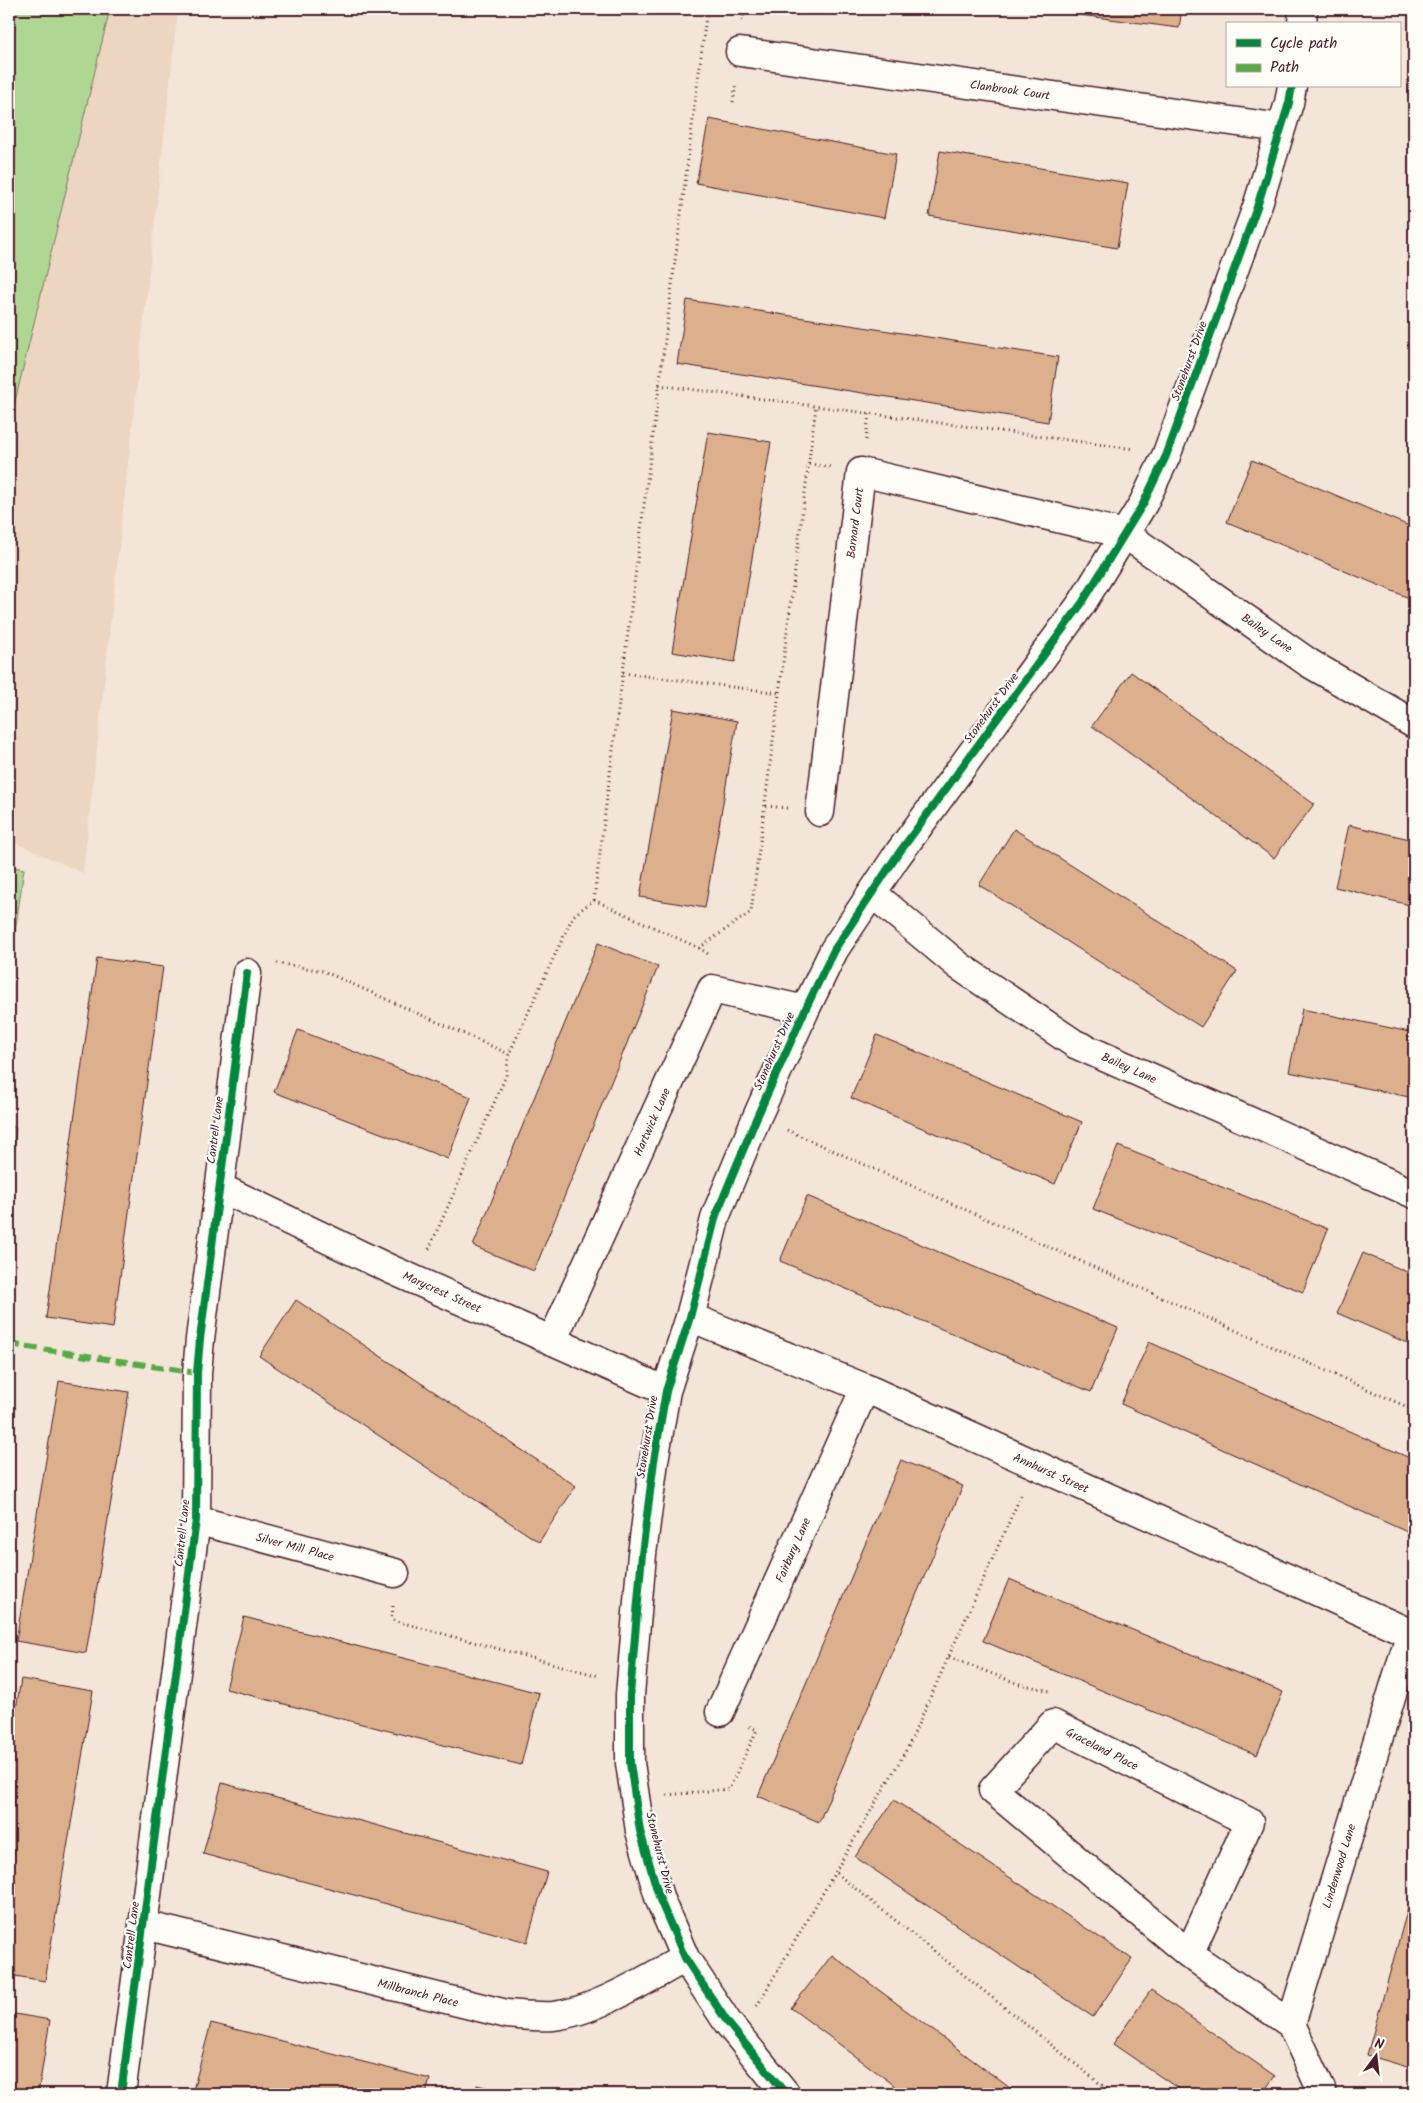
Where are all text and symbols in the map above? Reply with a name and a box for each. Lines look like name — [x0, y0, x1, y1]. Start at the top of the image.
legend — [1226, 22, 1400, 88]
text: Cycle path — [1270, 32, 1337, 56]
text: Path — [1270, 56, 1299, 80]
street label: Clanbrook Court — [969, 75, 1052, 106]
street label: Stonehurst Drive — [1166, 318, 1213, 404]
street label: Barnard Court — [842, 486, 869, 559]
street label: Bailey Lane — [1237, 609, 1297, 658]
street label: Stonehurst Drive — [959, 668, 1024, 748]
street label: Stonehurst Drive — [749, 1008, 800, 1093]
street label: Bailey Lane — [1098, 1048, 1160, 1089]
street label: Hartwick Lane — [629, 1084, 676, 1159]
street label: Cantrell Lane — [202, 1095, 229, 1165]
street label: Marycrest Street — [399, 1267, 485, 1318]
street label: Stonehurst Drive — [632, 1394, 664, 1480]
street label: Annhurst Street — [1010, 1448, 1092, 1499]
street label: Cantrell Lane — [170, 1498, 196, 1568]
street label: Fairbury Lane — [771, 1514, 816, 1586]
street label: Silver Mill Place — [254, 1528, 337, 1567]
street label: Graceland Place — [1062, 1723, 1142, 1776]
street label: Stonehurst Drive — [640, 1810, 679, 1897]
street label: Lindenwood Lane — [1318, 1821, 1362, 1911]
street label: Cantrell Lane — [118, 1900, 145, 1970]
street label: Millbranch Place — [375, 1974, 461, 2013]
north arrow — [1350, 2030, 1400, 2080]
text: N — [1372, 2033, 1386, 2056]

